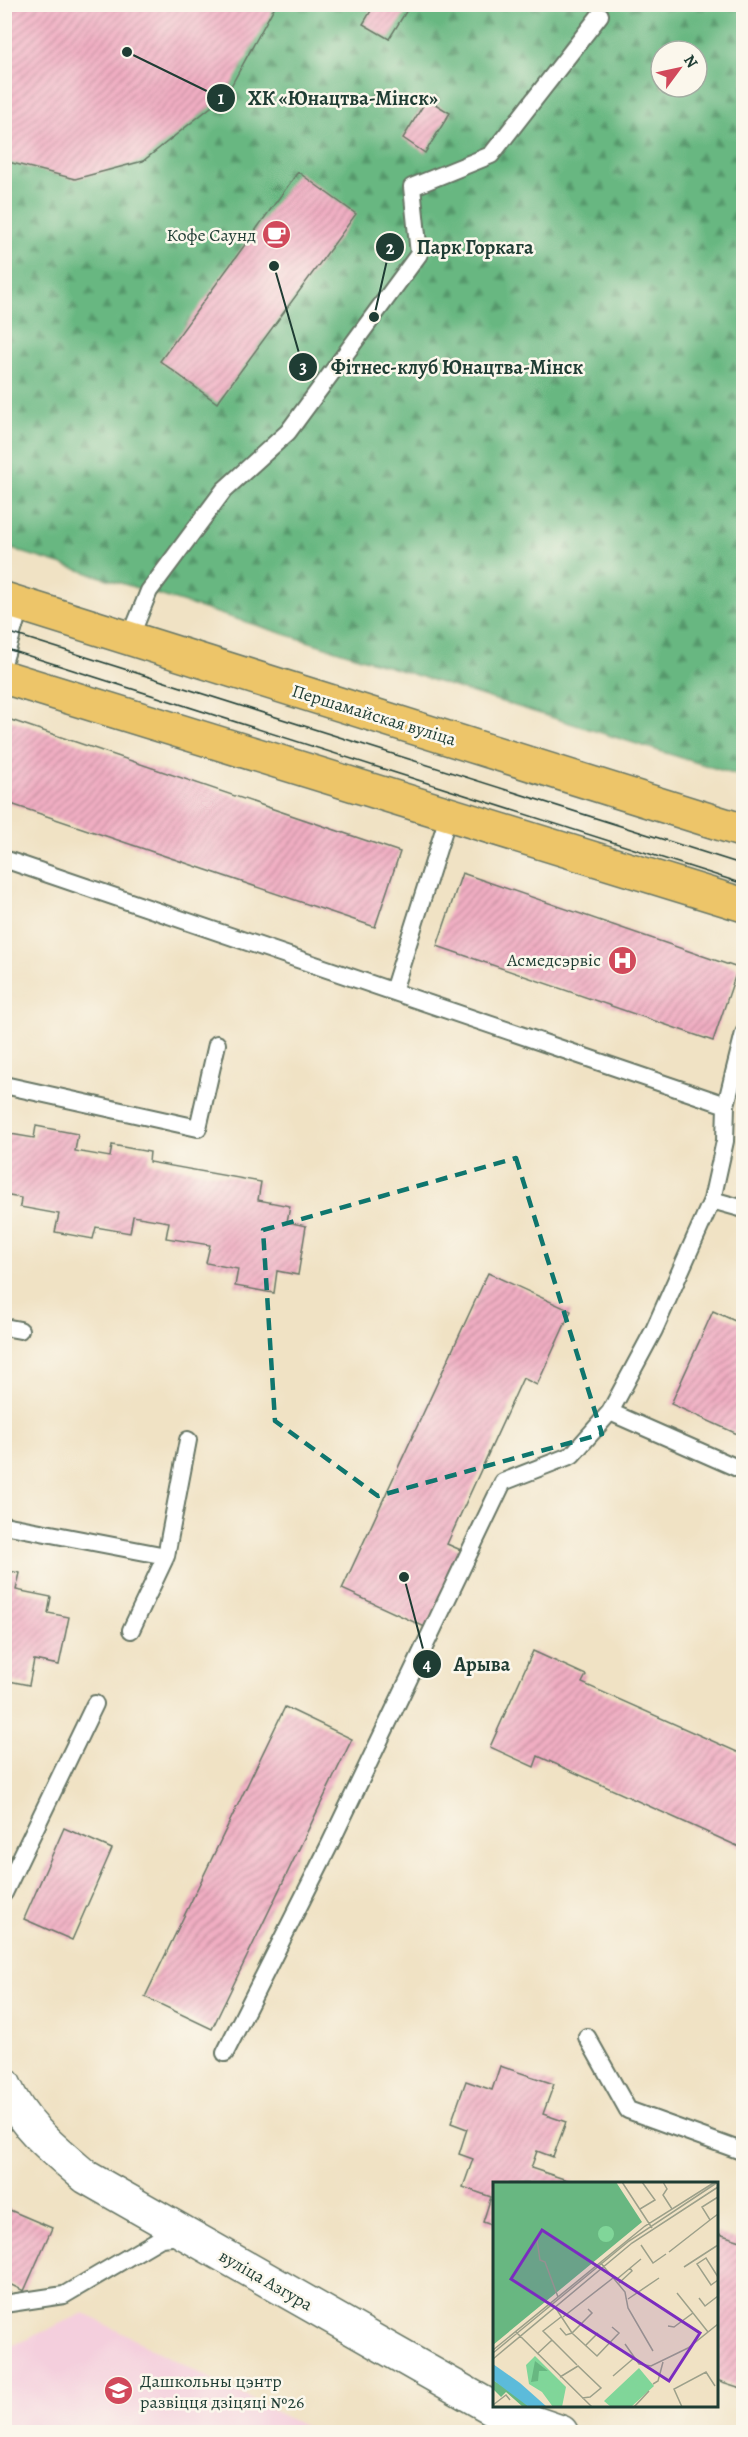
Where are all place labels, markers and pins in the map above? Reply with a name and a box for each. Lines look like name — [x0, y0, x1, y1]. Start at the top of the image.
callout: ХК «Юнацтва-Мінск» — [206, 79, 450, 117]
cafe icon: Кофе Саунд — [261, 219, 293, 251]
place label: Кофе Саунд — [167, 223, 256, 247]
callout: Парк Горкага — [375, 228, 545, 266]
callout: Фітнес-клуб Юнацтва-Мінск — [288, 348, 595, 386]
hospital icon: Асмедсэрвіс — [606, 944, 638, 976]
place label: Асмедсэрвіс — [506, 948, 601, 972]
callout: Арыва — [412, 1645, 523, 1683]
place label: Дашкольны цэнтр развіцця дзіцяці №26 — [140, 2369, 304, 2414]
school or university icon: Дашкольны цэнтр развіцця дзіцяці №26 — [103, 2375, 135, 2407]

